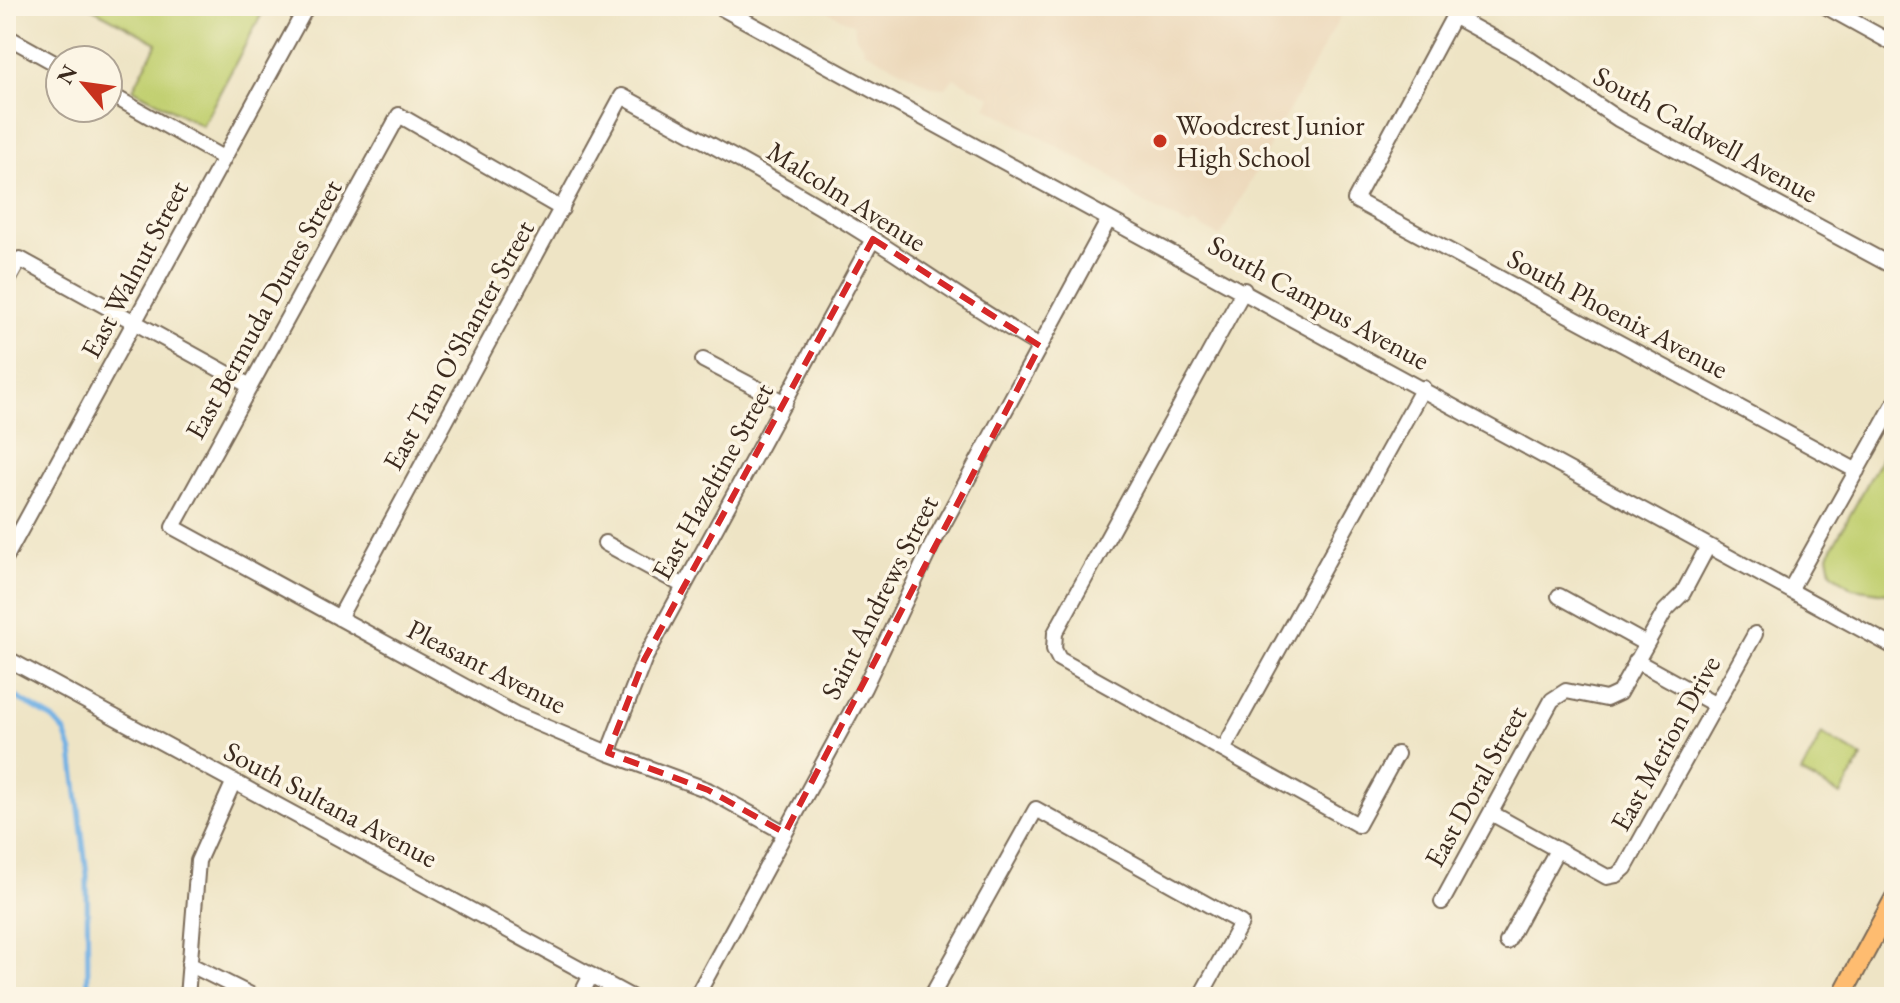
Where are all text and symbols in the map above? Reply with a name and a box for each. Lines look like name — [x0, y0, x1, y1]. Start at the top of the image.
north arrow — [44, 44, 124, 124]
street label: South Caldwell Avenue — [1587, 57, 1825, 211]
text: N — [50, 60, 84, 89]
place label: Woodcrest Junior High School — [1176, 107, 1365, 175]
marker: Woodcrest Junior High School — [1151, 132, 1169, 150]
street label: Malcolm Avenue — [761, 133, 933, 259]
street label: East Bermuda Dunes Street — [177, 173, 350, 445]
street label: East Walnut Street — [72, 174, 196, 364]
street label: East Tam O'Shanter Street — [374, 213, 542, 476]
street label: South Campus Avenue — [1202, 226, 1436, 378]
street label: South Phoenix Avenue — [1501, 240, 1735, 386]
street label: East Hazeltine Street — [643, 376, 781, 586]
street label: Saint Andrews Street — [812, 489, 946, 705]
street label: Pleasant Avenue — [401, 610, 573, 722]
street label: East Merion Drive — [1602, 649, 1728, 837]
street label: East Doral Street — [1416, 699, 1534, 873]
street label: South Sultana Avenue — [218, 733, 444, 876]

